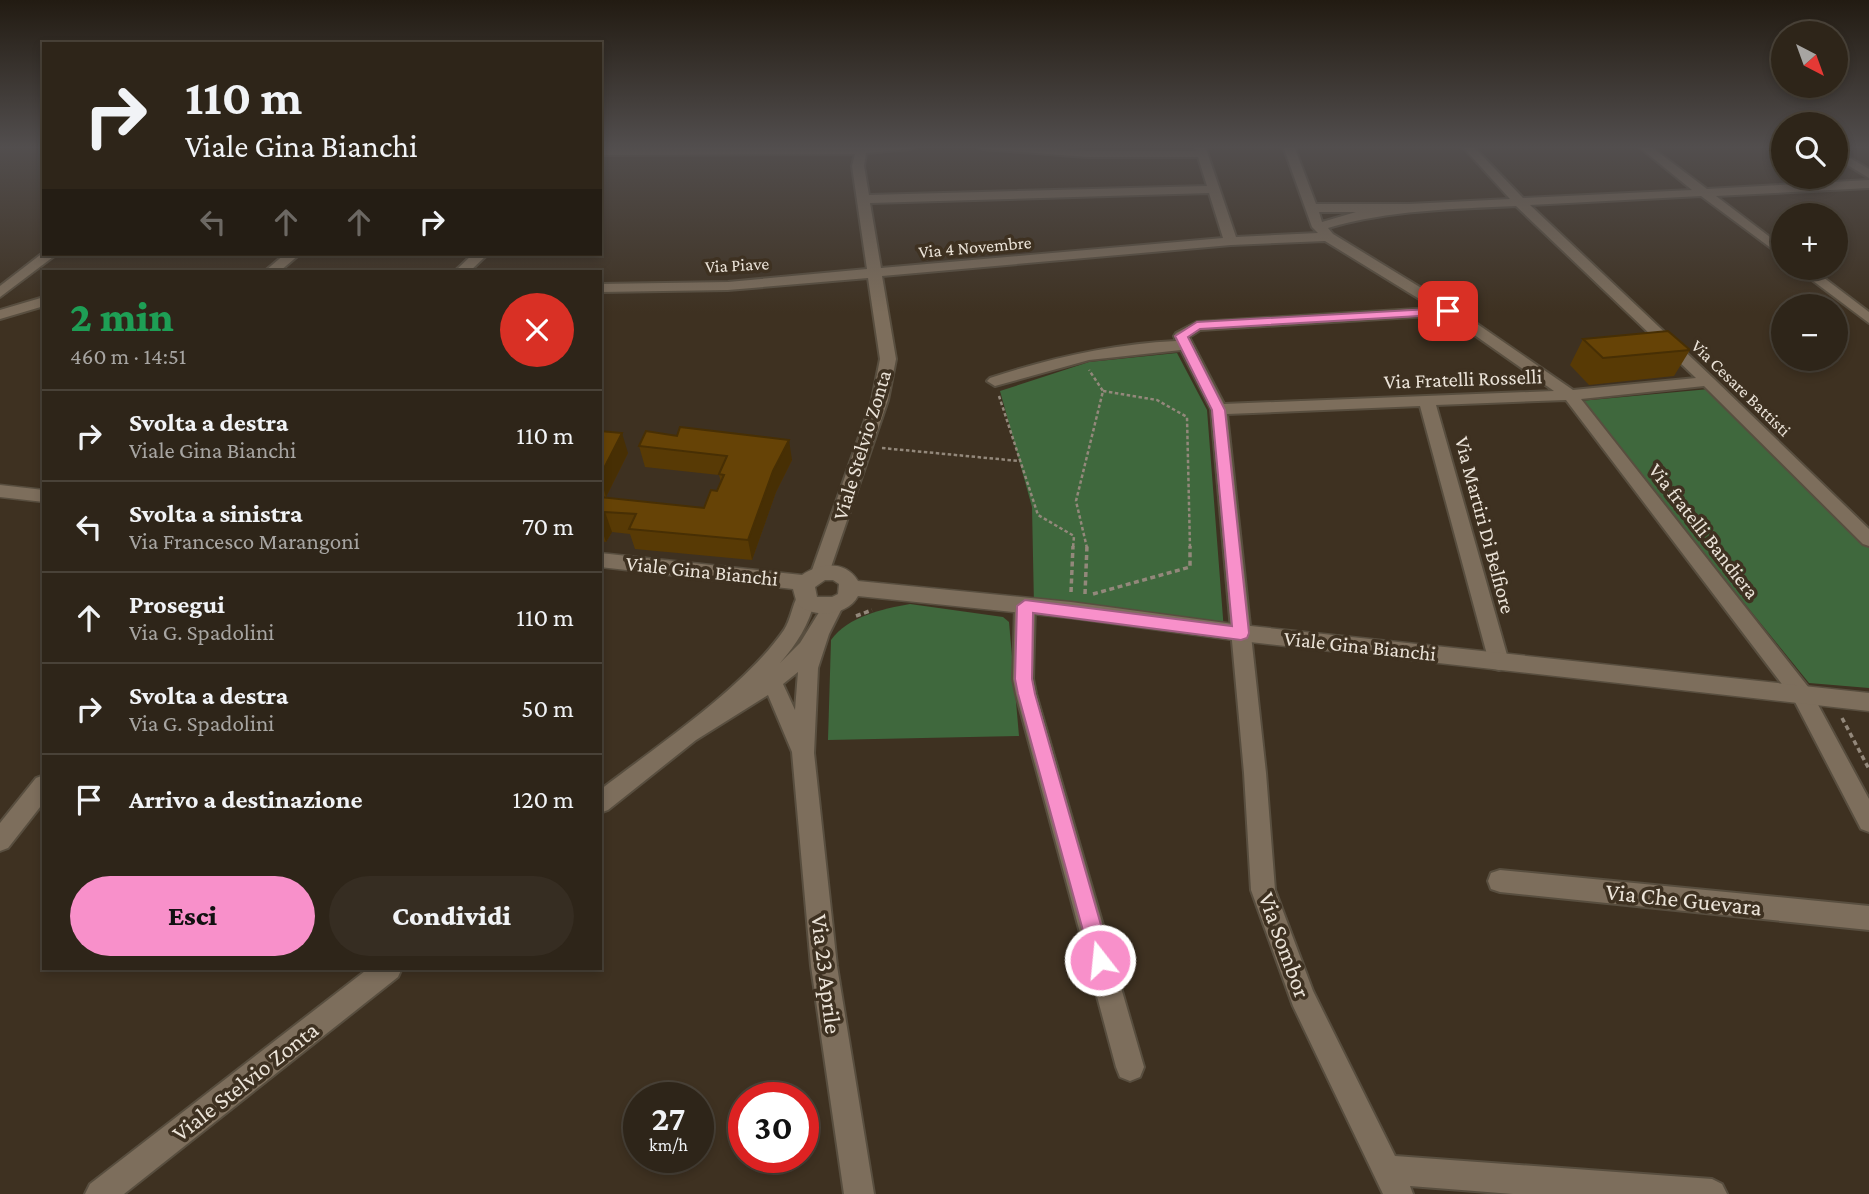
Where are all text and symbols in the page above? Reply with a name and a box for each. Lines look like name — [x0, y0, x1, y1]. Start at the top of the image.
north arrow — [1771, 21, 1848, 98]
map controls — [1771, 21, 1848, 371]
icon: right — [70, 70, 161, 161]
text: 110 m — [185, 70, 302, 125]
button: search — [1771, 112, 1848, 189]
text: Viale Gina Bianchi — [185, 128, 418, 164]
icon: left — [194, 203, 232, 241]
icon: ahead — [267, 203, 305, 241]
icon: ahead — [340, 203, 378, 241]
icon: right — [413, 203, 451, 241]
button: + — [1771, 203, 1848, 280]
street label: Via 4 Novembre — [918, 232, 1032, 262]
street label: Via Piave — [704, 253, 770, 277]
pin — [1418, 281, 1478, 341]
icon: arrive — [1429, 292, 1467, 330]
text: 2 min — [70, 293, 174, 340]
button: close — [500, 293, 574, 367]
button: − — [1771, 294, 1848, 371]
street label: Via Cesare Battisti — [1687, 336, 1795, 441]
text: 460 m · 14:51 — [70, 343, 186, 369]
street label: Via Fratelli Rosselli — [1383, 364, 1543, 394]
street label: Viale Stelvio Zonta — [828, 367, 896, 523]
text: Svolta a destra — [129, 408, 288, 437]
icon: right — [70, 417, 108, 455]
text: 110 m — [516, 421, 574, 450]
street label: Via Martiri Di Belfiore — [1450, 434, 1520, 616]
text: Viale Gina Bianchi — [129, 437, 296, 463]
street label: Via fratelli Bandiera — [1644, 458, 1765, 604]
text: Svolta a sinistra — [129, 499, 303, 528]
icon: left — [70, 508, 108, 546]
text: 70 m — [522, 512, 574, 541]
text: Via Francesco Marangoni — [129, 528, 360, 554]
street label: Viale Gina Bianchi — [625, 551, 780, 591]
text: Prosegui — [129, 590, 225, 619]
icon: ahead — [70, 599, 108, 637]
text: 110 m — [516, 603, 574, 632]
text: Via G. Spadolini — [129, 619, 274, 645]
street label: Viale Gina Bianchi — [1283, 626, 1438, 666]
text: Svolta a destra — [129, 681, 288, 710]
icon: right — [70, 690, 108, 728]
text: 50 m — [521, 694, 574, 723]
text: Via G. Spadolini — [129, 710, 274, 736]
icon: arrive — [70, 781, 108, 819]
text: Arrivo a destinazione — [129, 785, 363, 814]
text: 120 m — [513, 785, 574, 814]
button: Esci — [70, 876, 315, 956]
button: Condividi — [329, 876, 574, 956]
street label: Via Che Guevara — [1605, 877, 1763, 921]
street label: Via Sombor — [1253, 889, 1317, 1002]
street label: Via 23 Aprile — [806, 913, 848, 1035]
position arrow — [1063, 923, 1137, 997]
street label: Viale Stelvio Zonta — [167, 1016, 323, 1146]
speed limit sign: 30 — [728, 1082, 819, 1173]
text: 27 — [652, 1099, 685, 1138]
text: km/h — [649, 1135, 688, 1155]

